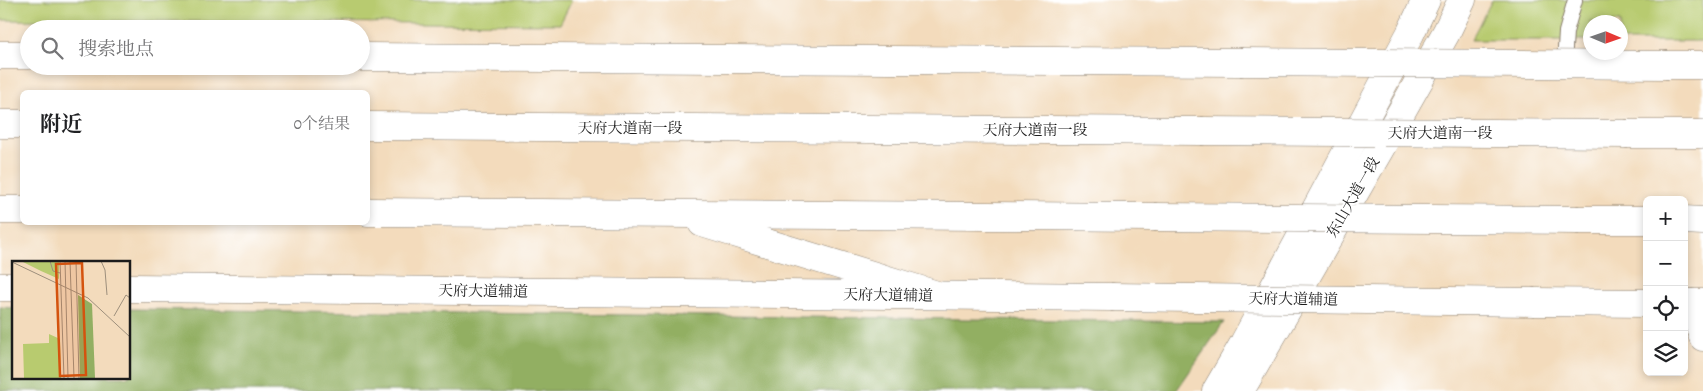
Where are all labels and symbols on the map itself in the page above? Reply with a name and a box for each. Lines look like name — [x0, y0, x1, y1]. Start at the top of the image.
north arrow — [1583, 15, 1628, 60]
street label: 天府大道南一段 — [577, 118, 683, 138]
street label: 天府大道南一段 — [982, 120, 1088, 140]
street label: 天府大道南一段 — [1387, 123, 1493, 143]
street label: 东山大道一段 — [1322, 153, 1384, 241]
inset map — [12, 261, 130, 378]
street label: 天府大道辅道 — [438, 280, 528, 302]
street label: 天府大道辅道 — [843, 284, 933, 306]
street label: 天府大道辅道 — [1248, 288, 1338, 310]

